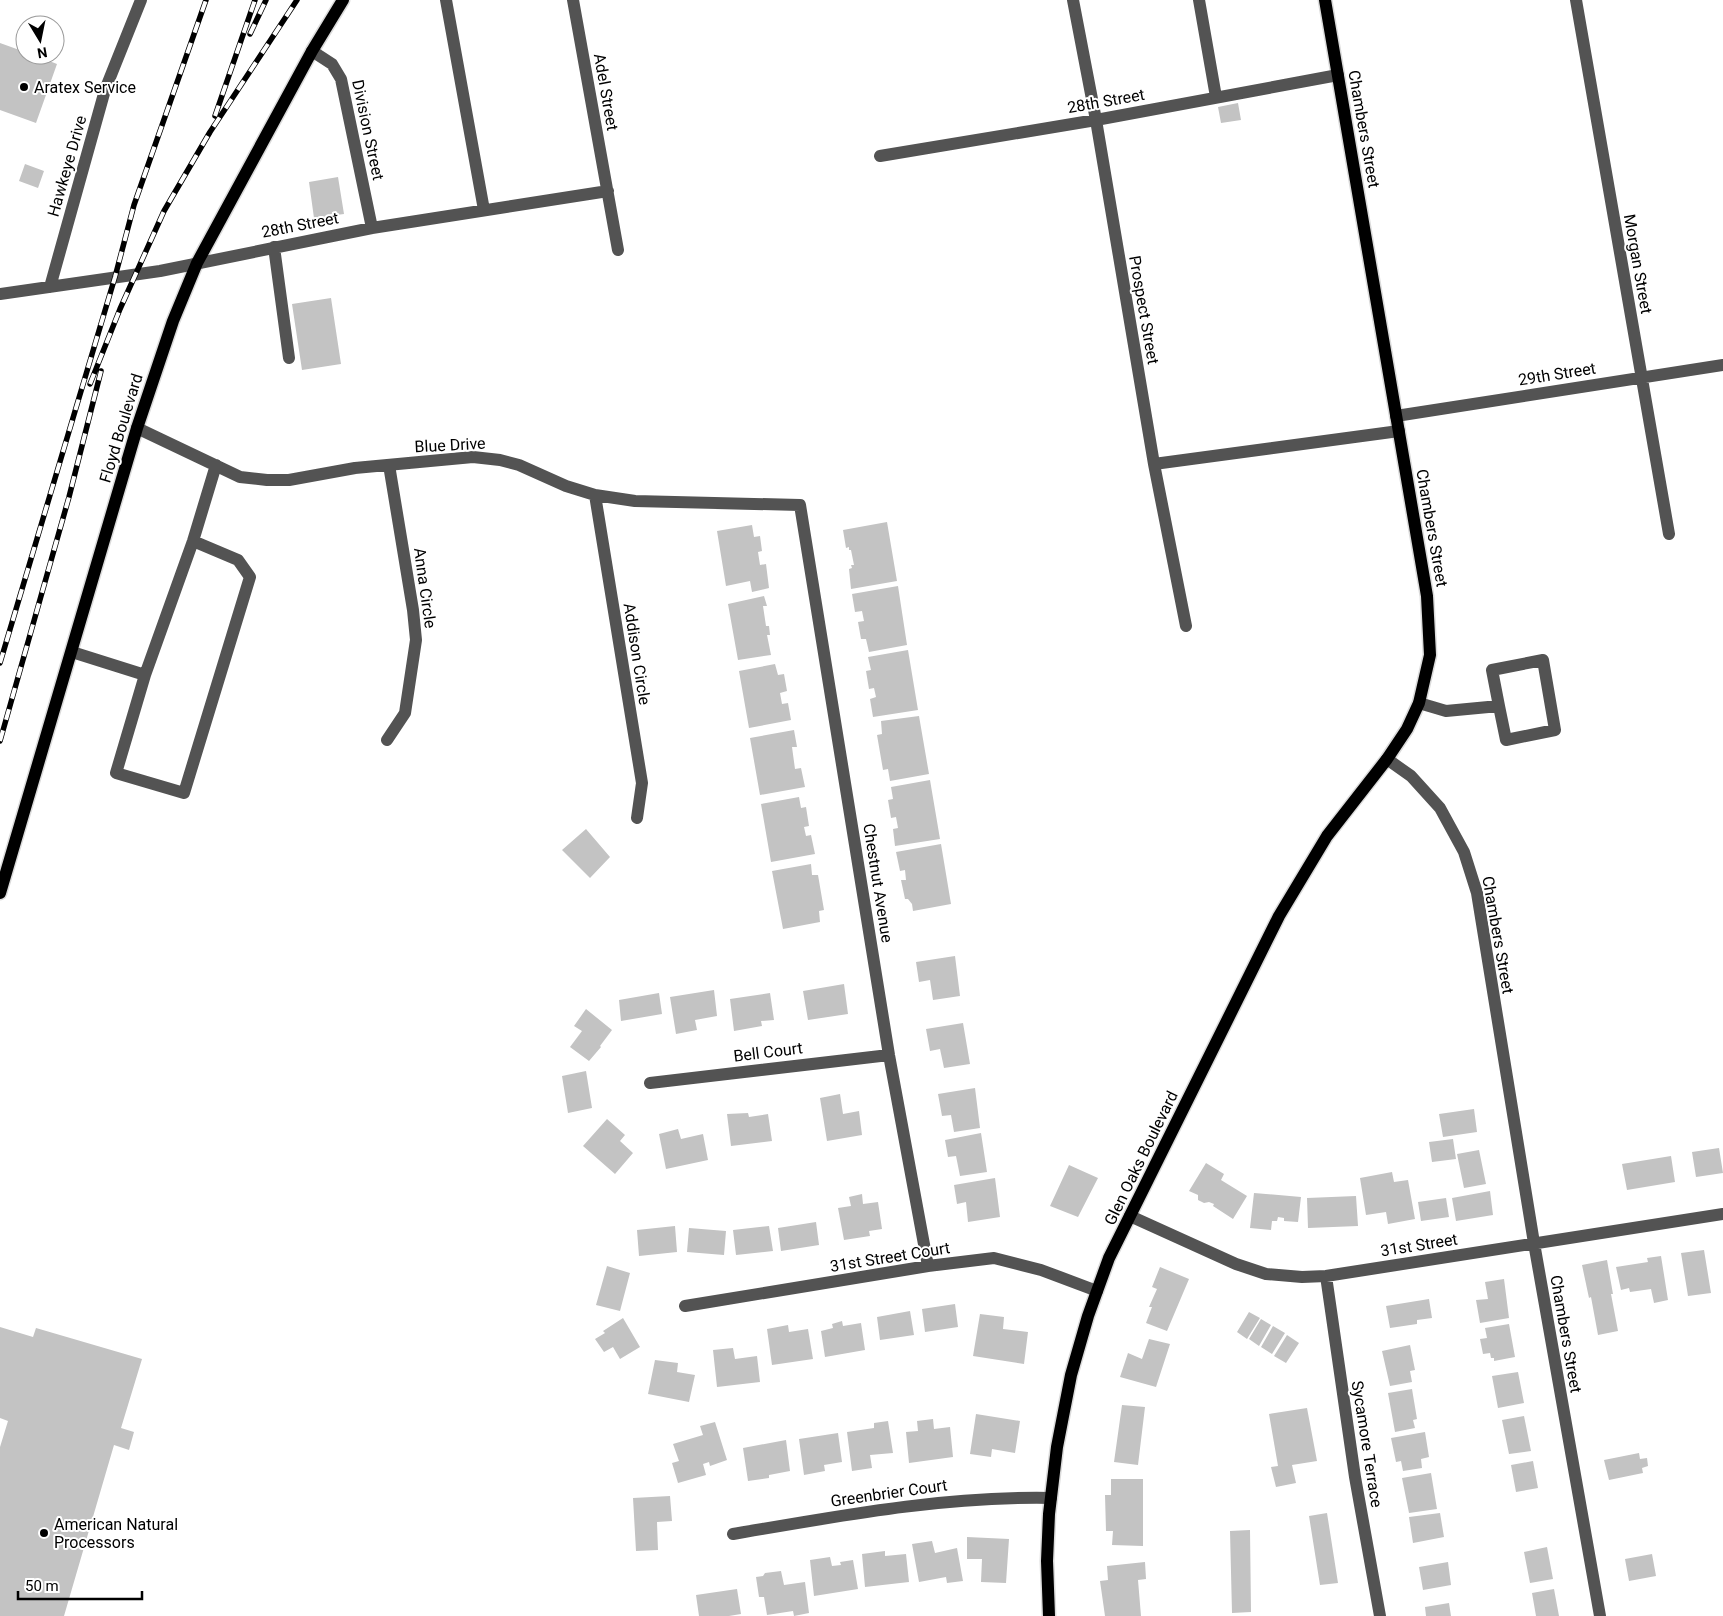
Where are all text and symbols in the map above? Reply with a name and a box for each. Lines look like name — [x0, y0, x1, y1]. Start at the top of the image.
north arrow — [15, 15, 65, 65]
text: N — [36, 44, 49, 62]
street label: Adel Street — [590, 52, 622, 132]
street label: Chambers Street — [1344, 69, 1384, 189]
place label: Aratex Service — [34, 78, 136, 97]
street label: Division Street — [348, 78, 388, 182]
marker: Aratex Service — [18, 81, 30, 93]
street label: 28th Street — [1066, 85, 1146, 117]
street label: Hawkeye Drive — [43, 113, 91, 219]
street label: 28th Street — [260, 208, 340, 242]
street label: Morgan Street — [1620, 213, 1656, 315]
street label: Prospect Street — [1125, 254, 1163, 366]
street label: 29th Street — [1517, 358, 1597, 390]
street label: Floyd Boulevard — [95, 371, 147, 485]
street label: Blue Drive — [414, 434, 486, 456]
street label: Chambers Street — [1412, 468, 1452, 588]
street label: Anna Circle — [410, 547, 440, 629]
street label: Addison Circle — [620, 602, 654, 706]
street label: Chestnut Avenue — [859, 822, 897, 944]
street label: Chambers Street — [1478, 875, 1518, 995]
street label: Bell Court — [732, 1038, 804, 1066]
street label: Glen Oaks Boulevard — [1100, 1088, 1182, 1228]
street label: 31st Street — [1379, 1230, 1459, 1260]
street label: 31st Street Court — [829, 1238, 951, 1276]
street label: Chambers Street — [1546, 1274, 1586, 1394]
street label: Sycamore Terrace — [1348, 1379, 1386, 1509]
street label: Greenbrier Court — [829, 1475, 949, 1511]
place label: American Natural Processors — [54, 1515, 178, 1552]
marker: American Natural Processors — [38, 1527, 50, 1539]
scale bar — [18, 1568, 141, 1600]
text: 50 m — [25, 1577, 59, 1595]

